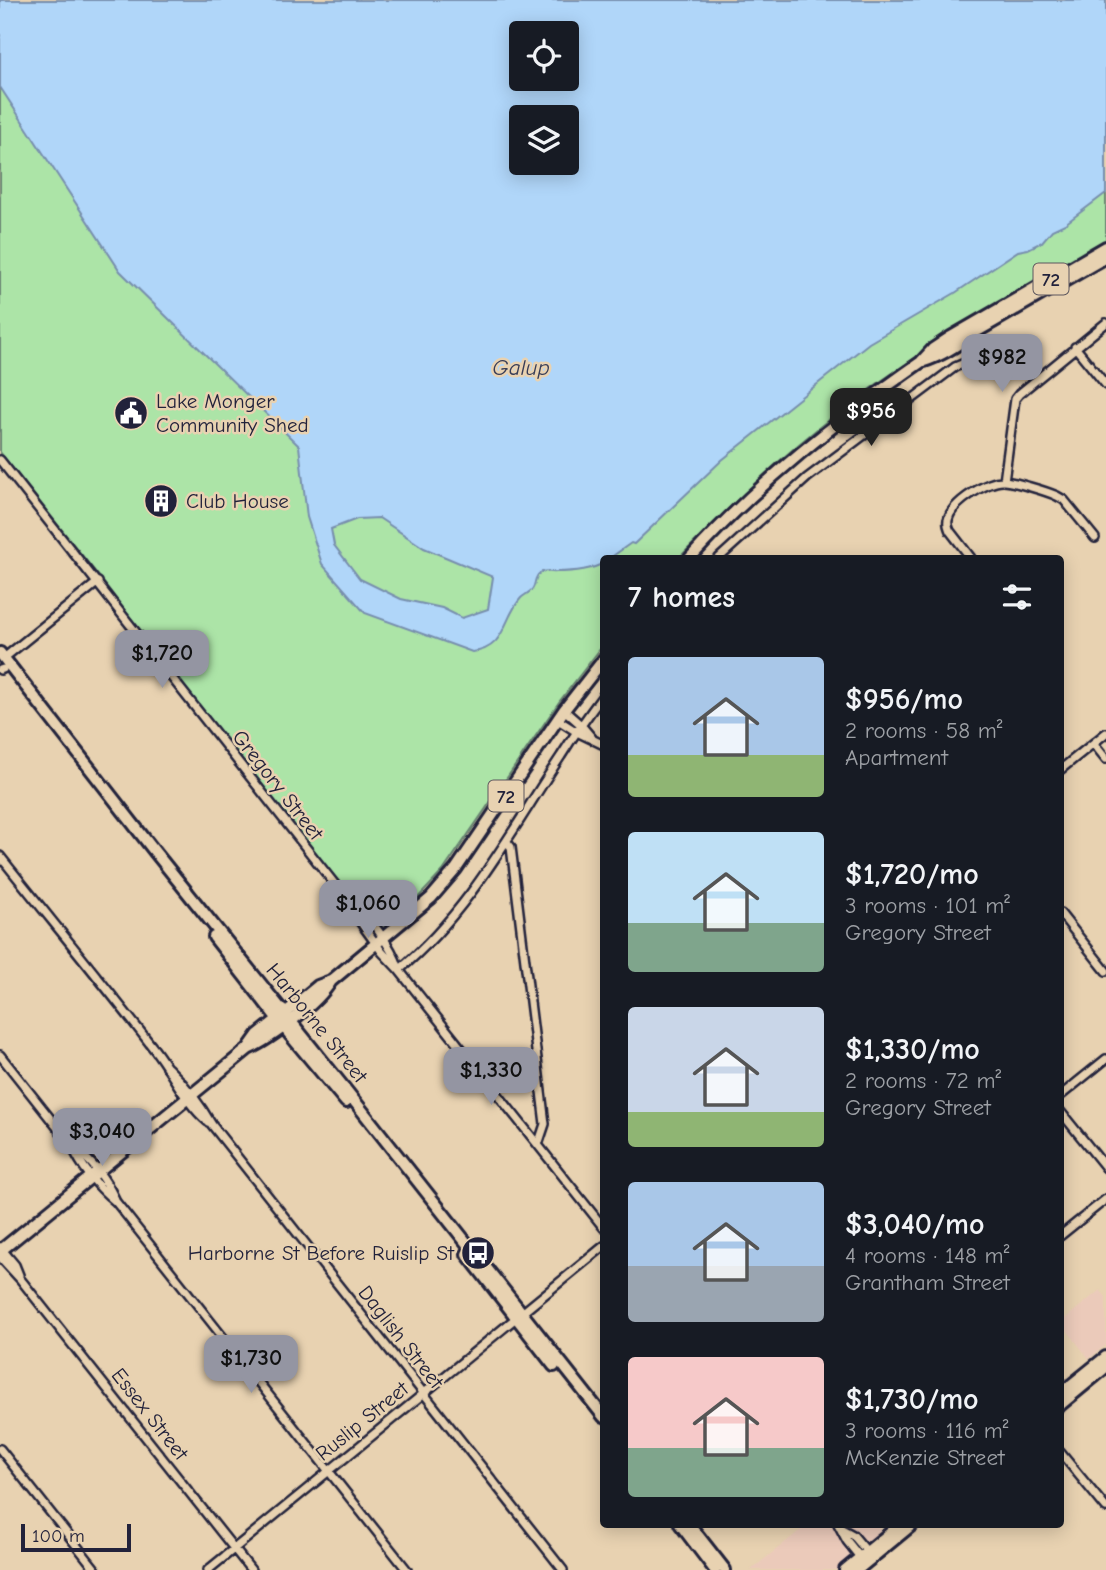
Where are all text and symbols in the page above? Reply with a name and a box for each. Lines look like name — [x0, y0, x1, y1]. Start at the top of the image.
map controls — [509, 21, 579, 175]
button: locate — [509, 21, 579, 91]
button: layers — [509, 105, 579, 175]
road number: 72 — [1034, 264, 1068, 294]
pin: $982 — [961, 334, 1043, 394]
text: $982 — [977, 343, 1027, 370]
water label: Galup — [492, 354, 550, 381]
pin: $956 — [830, 388, 912, 448]
place label: Lake Monger Community Shed — [156, 389, 309, 437]
public building icon: Lake Monger Community Shed — [112, 394, 150, 432]
text: $956 — [846, 397, 896, 424]
building icon: Club House — [142, 482, 180, 520]
place label: Club House — [186, 489, 289, 513]
icon: filters — [998, 578, 1036, 616]
text: 7 homes — [628, 580, 735, 615]
pin: $1,720 — [105, 630, 219, 690]
text: $1,720 — [131, 639, 193, 666]
text: $956/mo — [845, 682, 963, 717]
icon: home — [684, 685, 768, 769]
text: 2 rooms · 58 m² — [845, 717, 1003, 744]
street label: Gregory Street — [228, 725, 329, 846]
text: Apartment — [845, 744, 948, 771]
road number: 72 — [489, 780, 524, 811]
text: $1,720/mo — [845, 857, 979, 892]
icon: home — [684, 860, 768, 944]
pin: $1,060 — [311, 880, 425, 940]
text: $1,060 — [335, 889, 401, 916]
text: 3 rooms · 101 m² — [845, 892, 1010, 919]
text: Gregory Street — [845, 919, 991, 946]
street label: Harborne Street — [261, 958, 373, 1088]
text: $1,330/mo — [845, 1032, 980, 1067]
icon: home — [684, 1035, 768, 1119]
pin: $1,330 — [434, 1048, 548, 1107]
text: $1,330 — [459, 1056, 523, 1083]
text: 2 rooms · 72 m² — [845, 1067, 1001, 1094]
text: Gregory Street — [845, 1094, 991, 1121]
pin: $3,040 — [45, 1108, 159, 1168]
text: $3,040 — [69, 1117, 135, 1144]
text: $3,040/mo — [845, 1207, 985, 1242]
icon: home — [684, 1210, 768, 1294]
bus stop icon: Harborne St Before Ruislip St — [459, 1234, 497, 1272]
place label: Harborne St Before Ruislip St — [188, 1241, 455, 1265]
text: 4 rooms · 148 m² — [845, 1242, 1009, 1269]
text: Grantham Street — [845, 1269, 1010, 1296]
street label: Daglish Street — [353, 1281, 449, 1394]
pin: $1,730 — [194, 1336, 308, 1395]
text: $1,730 — [220, 1344, 282, 1371]
street label: Essex Street — [107, 1363, 194, 1466]
street label: Ruslip Street — [311, 1376, 414, 1466]
text: $1,730/mo — [845, 1382, 979, 1417]
icon: home — [684, 1385, 768, 1469]
text: 3 rooms · 116 m² — [845, 1417, 1009, 1444]
text: McKenzie Street — [845, 1444, 1004, 1471]
scale bar — [21, 1521, 131, 1553]
text: 100 m — [32, 1525, 85, 1547]

